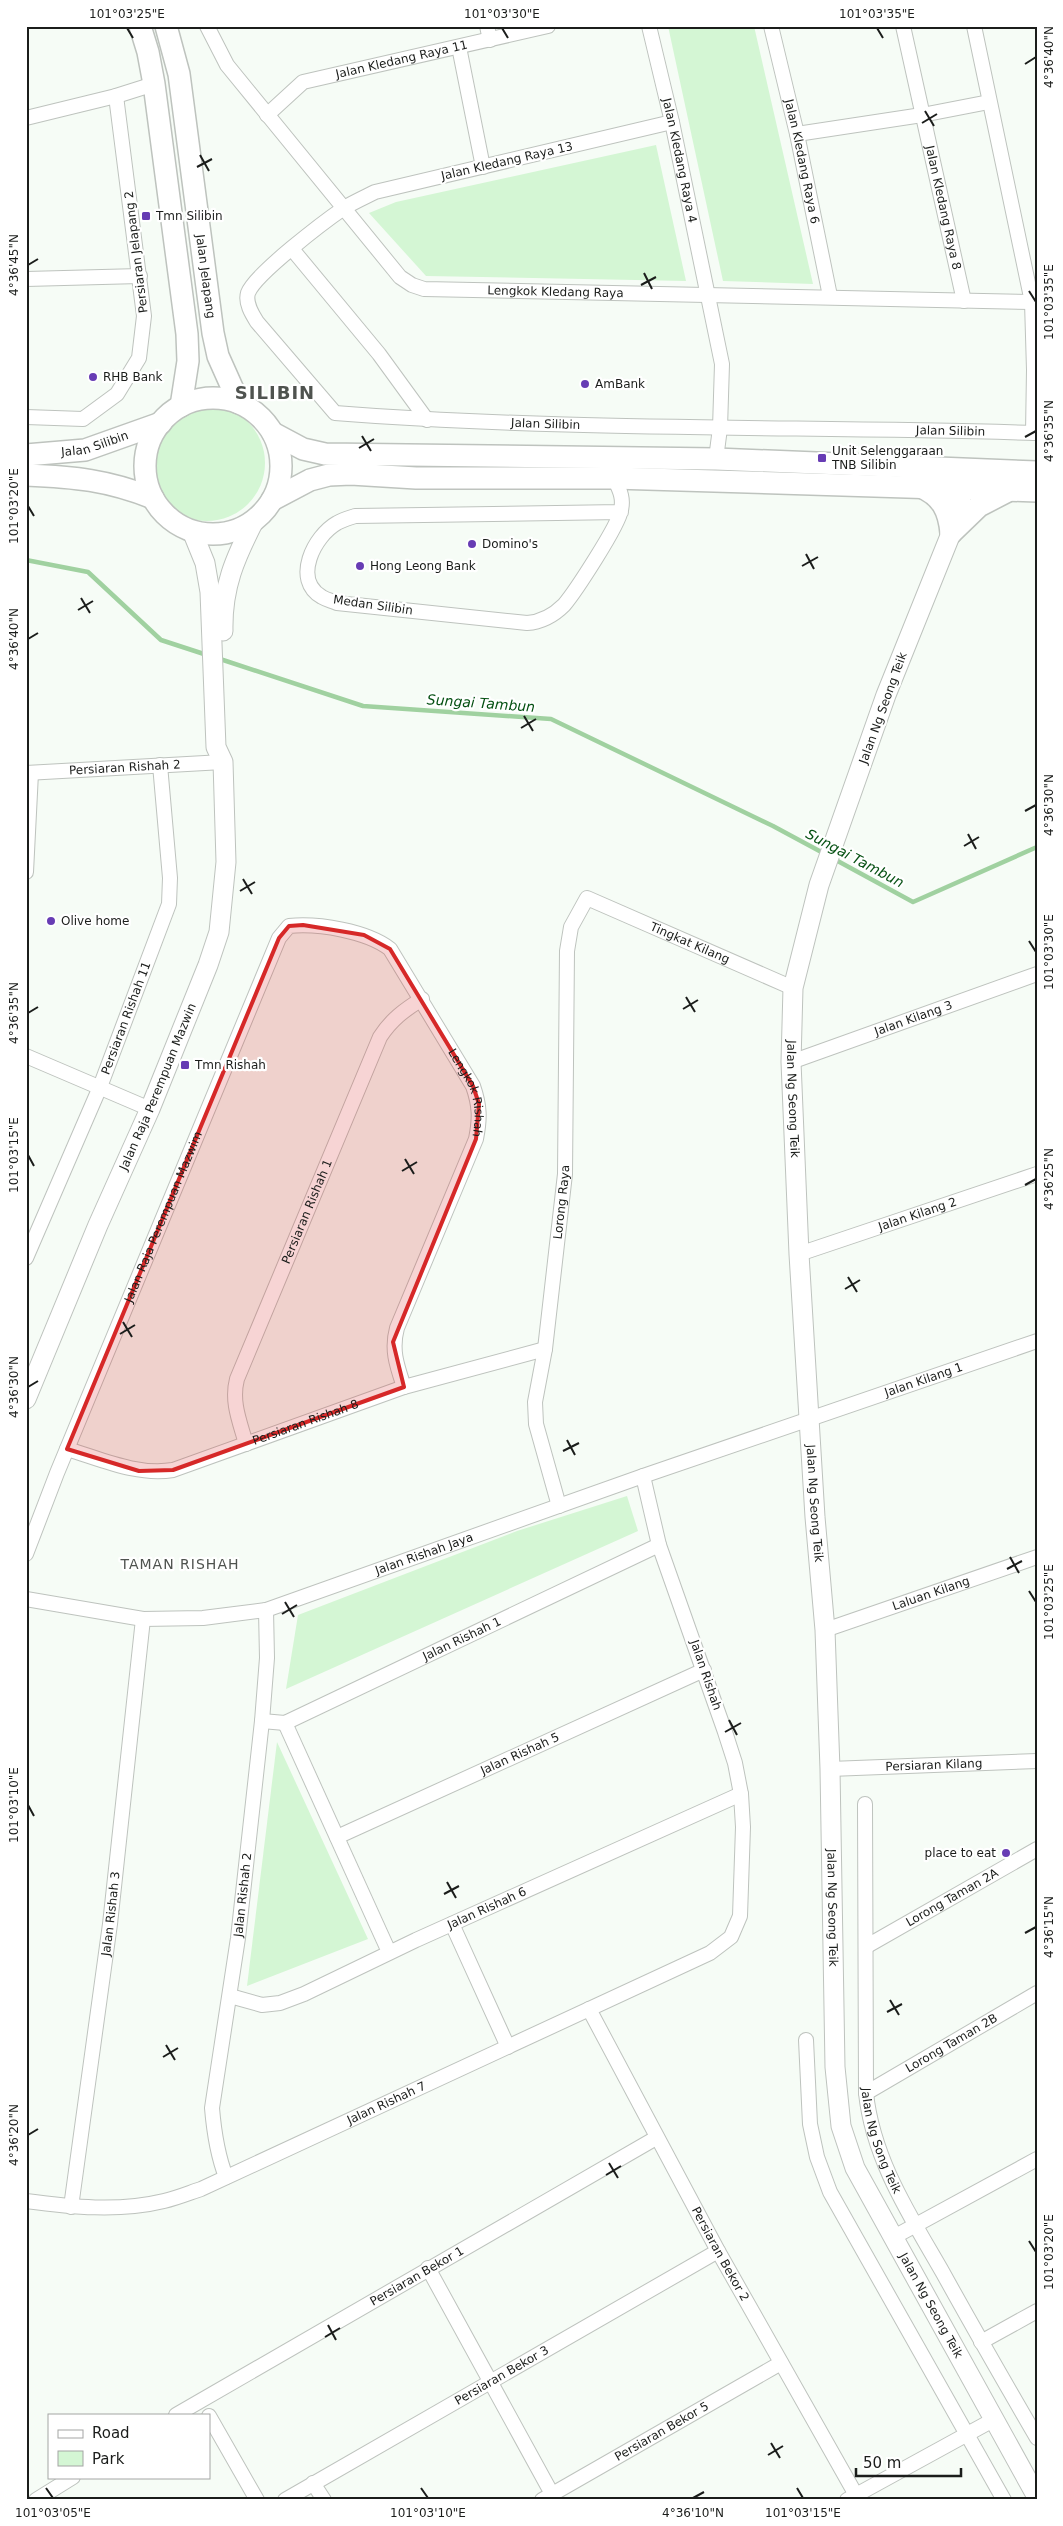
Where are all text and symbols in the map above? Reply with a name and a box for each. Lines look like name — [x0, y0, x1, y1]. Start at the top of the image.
text: 101°03'25"E — [89, 7, 165, 21]
text: 101°03'30"E — [464, 7, 540, 21]
text: 101°03'35"E — [839, 7, 915, 21]
text: 4°36'40"N — [1042, 26, 1056, 88]
street label: Jalan Kledang Raya 11 — [333, 38, 469, 82]
street label: Jalan Kledang Raya 4 — [659, 96, 700, 224]
street label: Jalan Kledang Raya 6 — [782, 97, 822, 225]
street label: Jalan Kledang Raya 13 — [439, 139, 574, 183]
street label: Jalan Kledang Raya 8 — [922, 143, 964, 271]
street label: Persiaran Jelapang 2 — [122, 190, 150, 314]
place label: Tmn Silibin — [155, 209, 223, 223]
marker: Tmn Silibin — [140, 210, 152, 222]
street label: Jalan Jelapang — [193, 233, 218, 320]
text: 4°36'45"N — [7, 234, 21, 296]
text: 101°03'35"E — [1042, 264, 1056, 340]
street label: Lengkok Kledang Raya — [487, 283, 624, 300]
place label: RHB Bank — [103, 370, 163, 384]
marker: RHB Bank — [87, 371, 99, 383]
place label: AmBank — [595, 377, 645, 391]
marker: AmBank — [579, 378, 591, 390]
district label: SILIBIN — [235, 382, 315, 403]
text: 4°36'35"N — [1042, 400, 1056, 462]
street label: Jalan Silibin — [510, 416, 580, 432]
street label: Jalan Silibin — [915, 423, 985, 439]
street label: Jalan Silibin — [60, 428, 130, 459]
place label: Unit Selenggaraan TNB Silibin — [831, 444, 943, 472]
marker: Unit Selenggaraan TNB Silibin — [816, 452, 828, 464]
text: 101°03'20"E — [7, 468, 21, 544]
place label: Domino's — [482, 537, 538, 551]
marker: Domino's — [466, 538, 478, 550]
place label: Hong Leong Bank — [370, 559, 476, 573]
marker: Hong Leong Bank — [354, 560, 366, 572]
street label: Medan Silibin — [332, 592, 414, 618]
text: 4°36'40"N — [7, 608, 21, 670]
street label: Jalan Ng Seong Teik — [856, 650, 910, 767]
water label: Sungai Tambun — [426, 691, 536, 715]
street label: Persiaran Rishah 2 — [69, 757, 181, 778]
text: 4°36'30"N — [1042, 774, 1056, 836]
water label: Sungai Tambun — [803, 825, 907, 891]
place label: Olive home — [61, 914, 129, 928]
text: 101°03'30"E — [1042, 914, 1056, 990]
marker: Olive home — [45, 915, 57, 927]
street label: Tingkat Kilang — [647, 919, 732, 966]
street label: Persiaran Rishah 11 — [98, 960, 154, 1076]
text: 4°36'35"N — [7, 982, 21, 1044]
street label: Jalan Kilang 3 — [872, 998, 954, 1039]
street label: Jalan Raja Perempuan Mazwin — [116, 1001, 199, 1173]
street label: Jalan Ng Seong Teik — [784, 1039, 802, 1158]
street label: Lengkok Rishah — [445, 1046, 486, 1138]
place label: Tmn Rishah — [194, 1058, 266, 1072]
marker: Tmn Rishah — [179, 1059, 191, 1071]
text: 101°03'15"E — [7, 1117, 21, 1193]
street label: Jalan Raja Perempuan Mazwim — [121, 1129, 205, 1305]
text: 4°36'25"N — [1042, 1148, 1056, 1210]
street label: Persiaran Rishah 1 — [279, 1157, 335, 1266]
street label: Lorong Raya — [551, 1165, 572, 1240]
street label: Jalan Kilang 2 — [876, 1195, 958, 1234]
text: 4°36'30"N — [7, 1356, 21, 1418]
street label: Jalan Kilang 1 — [882, 1360, 965, 1400]
street label: Persiaran Rishah 8 — [251, 1397, 361, 1448]
street label: Jalan Ng Seong Teik — [804, 1443, 826, 1563]
street label: Jalan Rishah Jaya — [372, 1530, 475, 1578]
district label: TAMAN RISHAH — [120, 1556, 240, 1572]
text: 101°03'25"E — [1042, 1564, 1056, 1640]
street label: Laluan Kilang — [890, 1574, 971, 1613]
street label: Jalan Rishah 1 — [420, 1614, 503, 1664]
street label: Jalan Rishah — [687, 1637, 725, 1712]
street label: Jalan Rishah 5 — [477, 1730, 562, 1778]
street label: Persiaran Kilang — [885, 1756, 983, 1774]
text: 101°03'10"E — [7, 1767, 21, 1843]
place label: place to eat — [925, 1846, 996, 1860]
marker: place to eat — [1000, 1847, 1012, 1859]
street label: Jalan Ng Seong Teik — [824, 1848, 840, 1967]
street label: Jalan Rishah 2 — [231, 1852, 254, 1939]
street label: Lorong Taman 2A — [903, 1865, 1001, 1929]
street label: Jalan Rishah 3 — [99, 1871, 123, 1958]
street label: Jalan Rishah 6 — [444, 1884, 529, 1932]
text: 4°36'15"N — [1042, 1896, 1056, 1958]
street label: Lorong Taman 2B — [903, 2011, 1000, 2075]
street label: Jalan Rishah 7 — [344, 2079, 428, 2128]
street label: Jalan Ng Song Teik — [859, 2087, 904, 2196]
text: 4°36'20"N — [7, 2104, 21, 2166]
street label: Persiaran Bekor 2 — [689, 2204, 752, 2304]
text: 101°03'20"E — [1042, 2214, 1056, 2290]
street label: Persiaran Bekor 1 — [367, 2244, 466, 2309]
street label: Jalan Ng Seong Teik — [896, 2250, 966, 2361]
street label: Persiaran Bekor 3 — [452, 2343, 551, 2408]
street label: Persiaran Bekor 5 — [612, 2399, 711, 2464]
legend — [48, 2414, 210, 2478]
text: Road — [92, 2424, 130, 2442]
scale bar — [856, 2446, 960, 2478]
text: Park — [92, 2450, 125, 2468]
text: 50 m — [863, 2454, 901, 2472]
text: 101°03'05"E — [15, 2506, 91, 2520]
text: 101°03'10"E — [390, 2506, 466, 2520]
text: 4°36'10"N — [662, 2506, 724, 2520]
text: 101°03'15"E — [765, 2506, 841, 2520]

